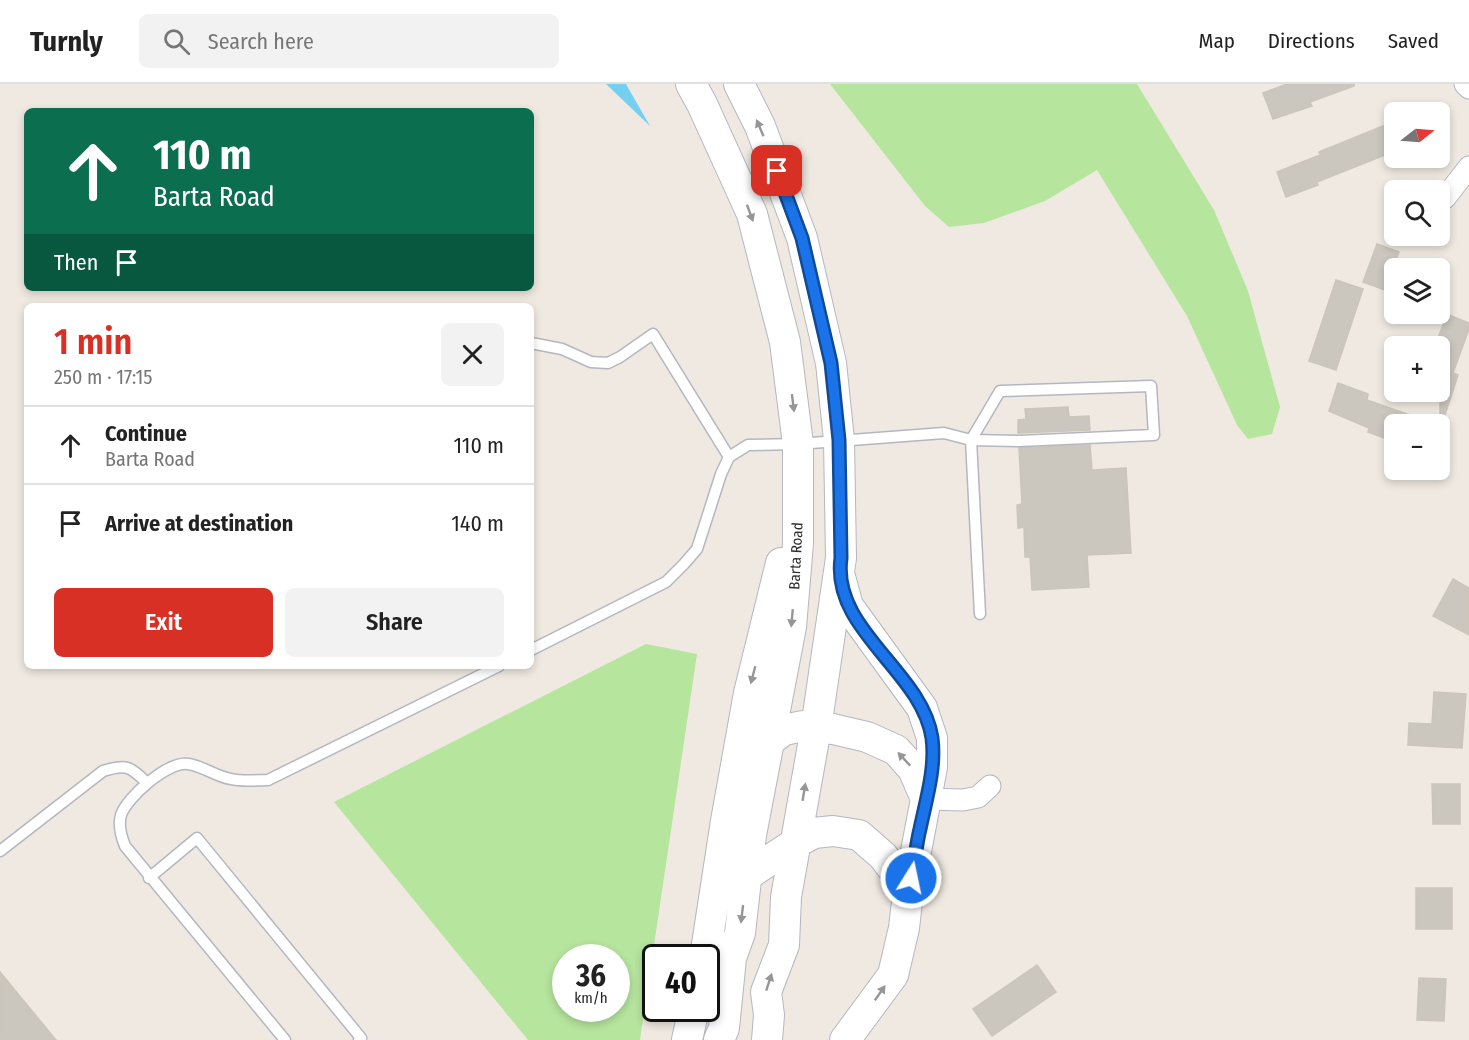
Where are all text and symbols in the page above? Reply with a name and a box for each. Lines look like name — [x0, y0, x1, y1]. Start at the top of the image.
search box — [139, 14, 559, 68]
text: Turnly — [30, 25, 103, 58]
icon: search — [160, 25, 193, 58]
text: Search here — [208, 28, 314, 55]
text: Map — [1198, 28, 1235, 54]
text: Directions — [1268, 28, 1355, 54]
text: Saved — [1388, 28, 1439, 54]
north arrow — [1384, 102, 1450, 168]
map controls — [1384, 102, 1450, 480]
one-way arrow — [755, 119, 765, 137]
text: 110 m — [153, 130, 252, 180]
icon: ahead — [54, 132, 132, 210]
pin — [751, 145, 802, 196]
icon: arrive — [760, 154, 793, 187]
button: search — [1384, 180, 1450, 246]
text: Barta Road — [153, 181, 275, 213]
one-way arrow — [746, 205, 756, 223]
icon: arrive — [110, 246, 143, 279]
text: Then — [54, 249, 98, 276]
button: layers — [1384, 258, 1450, 324]
text: 1 min — [54, 320, 132, 364]
button: close — [441, 323, 504, 386]
button: + — [1384, 336, 1450, 402]
text: 250 m · 17:15 — [54, 365, 152, 389]
one-way arrow — [788, 394, 797, 413]
button: − — [1384, 414, 1450, 480]
text: Continue — [105, 420, 187, 447]
icon: ahead — [54, 429, 87, 462]
text: 110 m — [454, 432, 504, 459]
text: Barta Road — [105, 447, 195, 471]
icon: arrive — [54, 507, 87, 540]
text: Arrive at destination — [105, 510, 293, 537]
text: 140 m — [451, 510, 504, 537]
street label: Barta Road — [785, 522, 807, 590]
button: Exit — [54, 588, 273, 657]
button: Share — [285, 588, 504, 657]
one-way arrow — [787, 609, 797, 628]
one-way arrow — [748, 666, 758, 684]
one-way arrow — [898, 752, 911, 767]
one-way arrow — [799, 782, 808, 801]
position arrow — [879, 846, 943, 910]
one-way arrow — [737, 905, 747, 924]
speed limit sign: 40 — [642, 944, 720, 1022]
text: 36 — [576, 958, 606, 994]
one-way arrow — [765, 973, 775, 991]
one-way arrow — [874, 986, 886, 1002]
text: km/h — [574, 989, 608, 1007]

